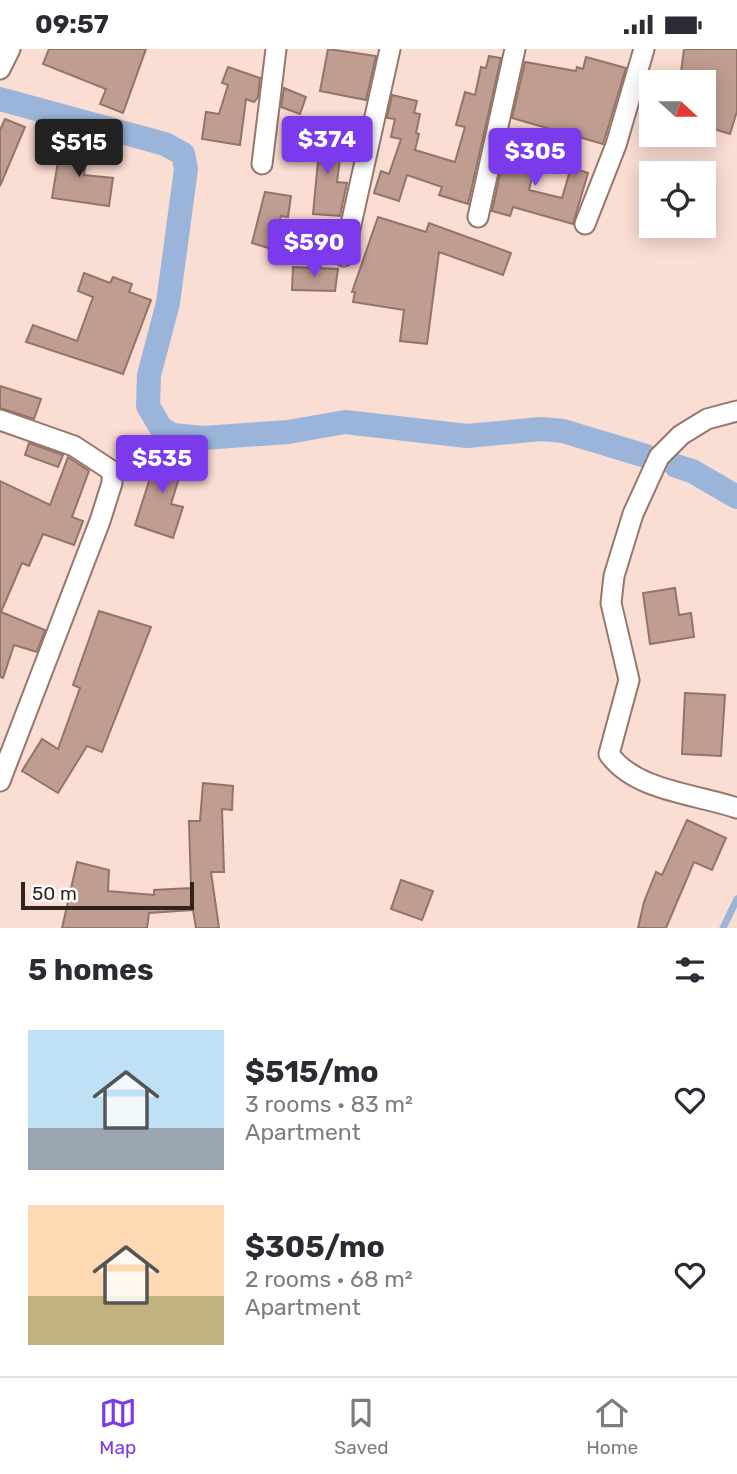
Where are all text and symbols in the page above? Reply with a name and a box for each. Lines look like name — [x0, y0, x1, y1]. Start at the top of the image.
text: 09:57 — [35, 9, 109, 40]
north arrow — [639, 70, 716, 147]
map controls — [639, 70, 716, 238]
pin: $374 — [286, 117, 368, 176]
pin: $515 — [38, 120, 120, 179]
text: $374 — [298, 125, 356, 153]
text: $515 — [51, 128, 107, 156]
pin: $305 — [494, 129, 576, 188]
text: $305 — [504, 137, 566, 165]
button: locate — [639, 161, 716, 238]
pin: $590 — [273, 219, 355, 279]
text: $590 — [284, 228, 344, 256]
pin: $535 — [121, 435, 203, 495]
text: $535 — [132, 444, 192, 472]
scale bar — [21, 879, 194, 911]
text: 50 m — [32, 882, 77, 905]
icon: filters — [671, 951, 709, 989]
text: 5 homes — [28, 952, 154, 988]
text: $515/mo — [245, 1054, 379, 1090]
icon: home — [84, 1058, 168, 1142]
icon: heart — [671, 1081, 709, 1119]
text: 3 rooms · 83 m² — [245, 1090, 413, 1118]
text: Apartment — [245, 1118, 361, 1146]
text: $305/mo — [245, 1229, 385, 1265]
icon: home — [84, 1233, 168, 1317]
icon: heart — [671, 1256, 709, 1294]
text: 2 rooms · 68 m² — [245, 1265, 413, 1293]
text: Apartment — [245, 1293, 361, 1321]
tab: Map — [99, 1394, 137, 1459]
tab: Saved — [334, 1394, 389, 1459]
tab: Home — [586, 1394, 638, 1459]

